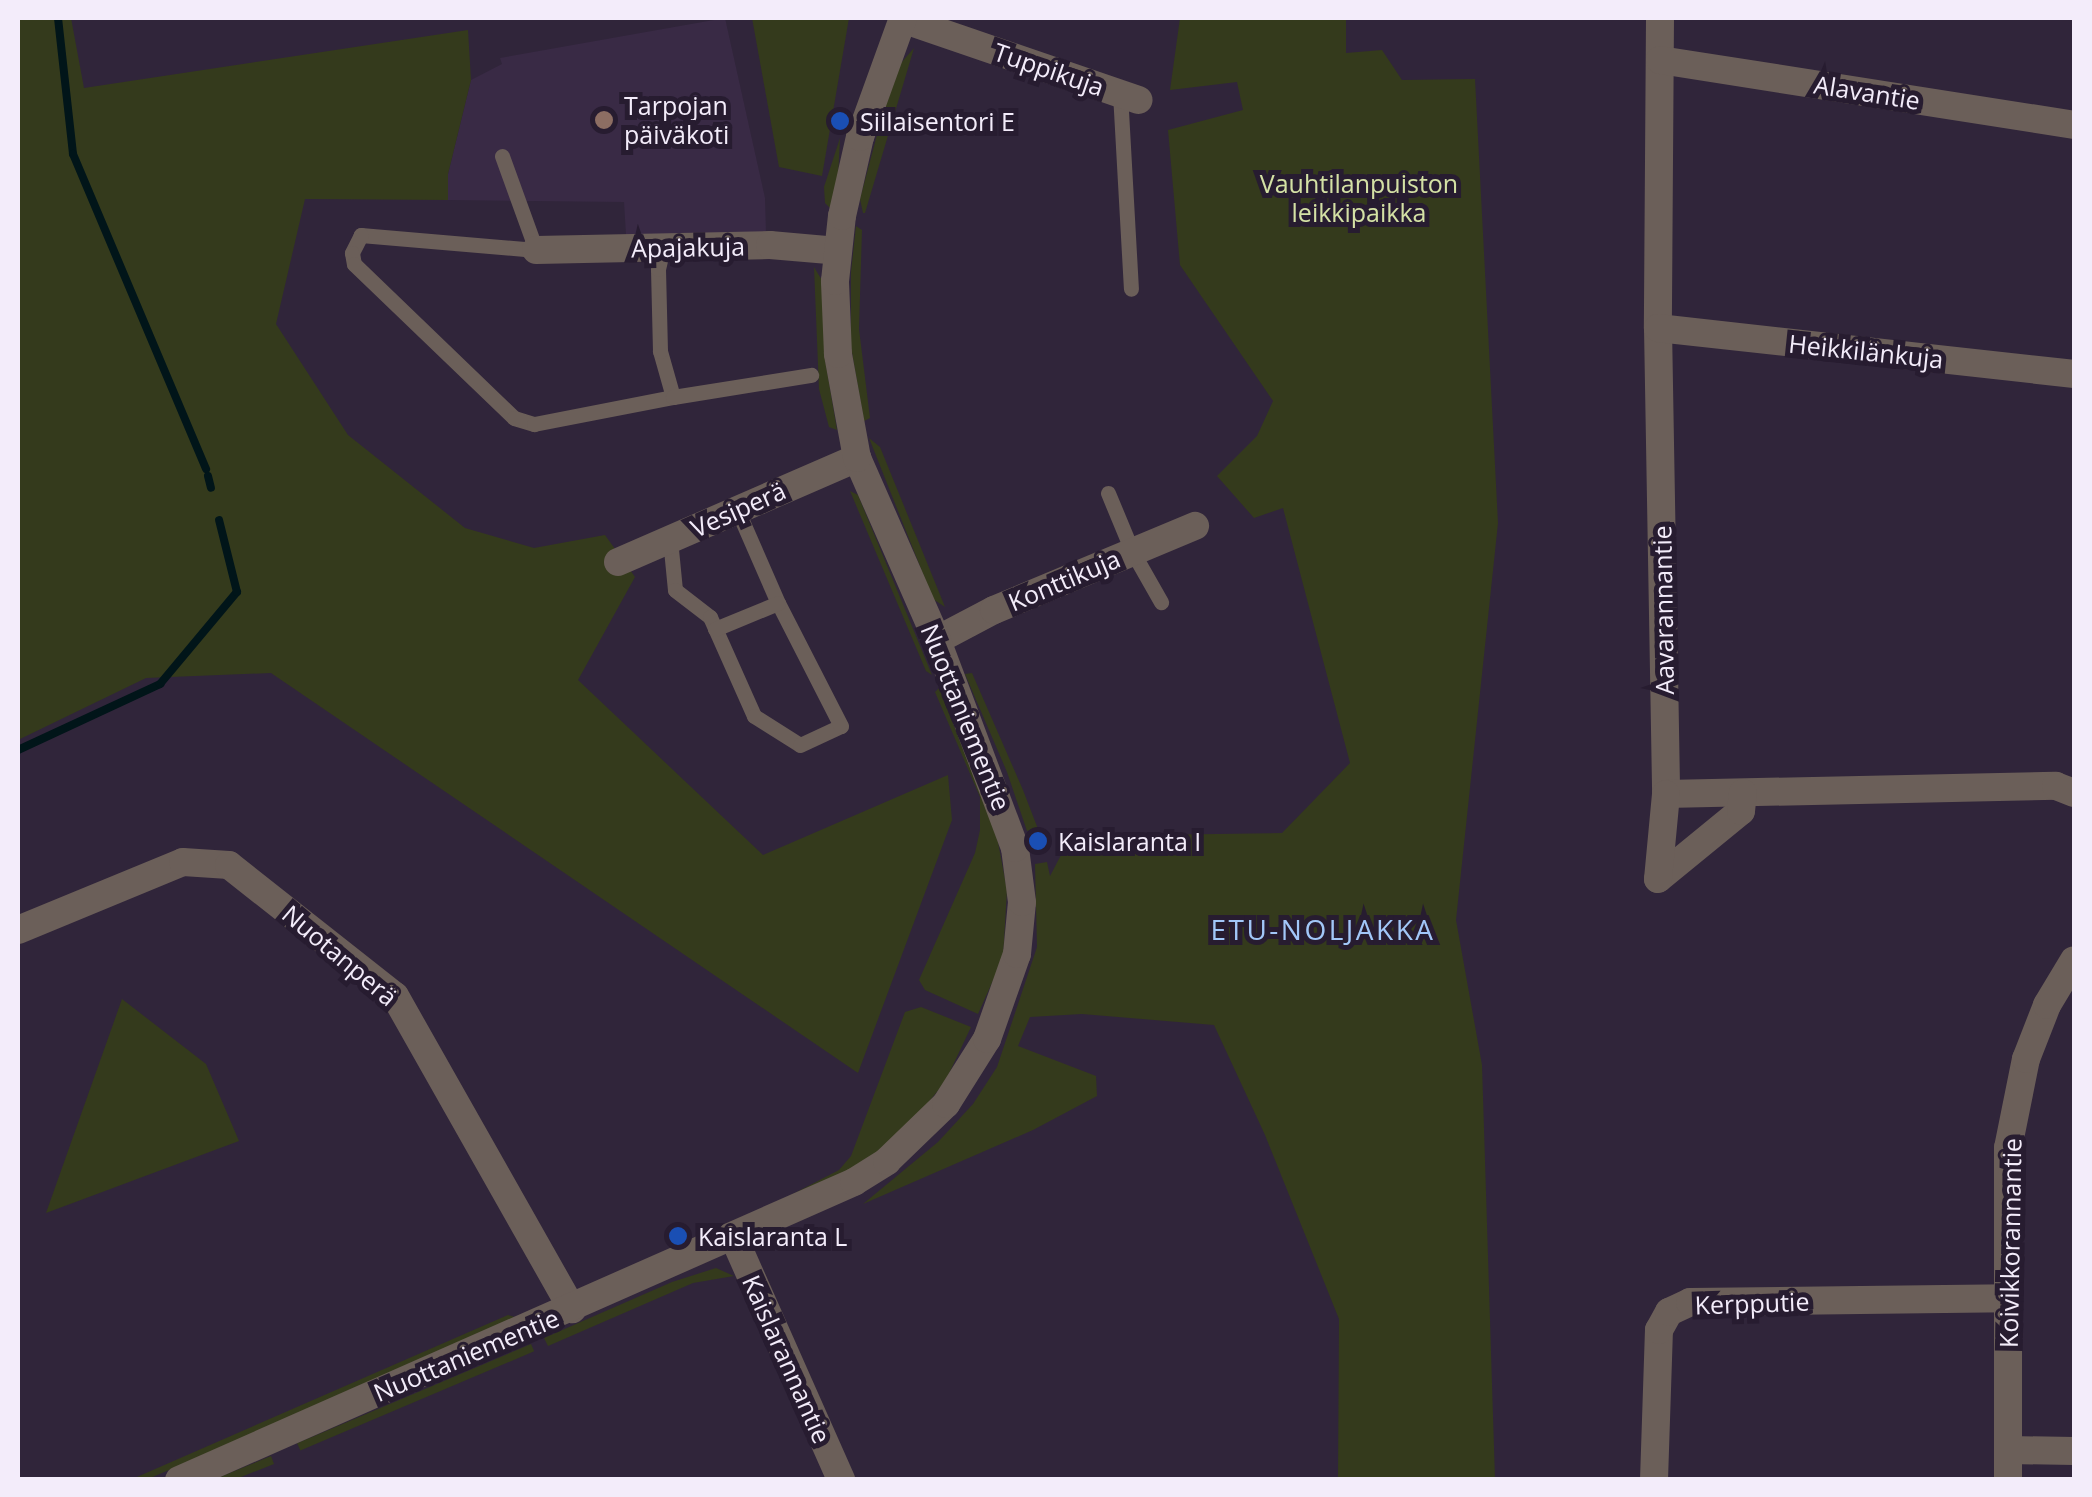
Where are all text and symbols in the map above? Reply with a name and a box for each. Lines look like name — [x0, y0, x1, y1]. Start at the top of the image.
street label: Tuppikuja — [990, 36, 1108, 102]
street label: Alavantie — [1812, 69, 1922, 115]
place label: Tarpojan päiväkoti — [624, 91, 729, 150]
place label: Siilaisentori E — [860, 106, 1015, 136]
marker: Tarpojan päiväkoti — [593, 109, 615, 131]
marker: Siilaisentori E — [829, 110, 851, 132]
park label: Vauhtilanpuiston leikkipaikka — [1260, 169, 1458, 228]
street label: Apajakuja — [631, 231, 745, 263]
street label: Heikkilänkuja — [1787, 328, 1945, 374]
street label: Vesiperä — [686, 475, 790, 543]
street label: Aavarannantie — [1647, 525, 1679, 695]
street label: Konttikuja — [1004, 543, 1124, 617]
street label: Nuottaniementie — [915, 619, 1017, 815]
place label: Kaislaranta I — [1058, 826, 1201, 856]
marker: Kaislaranta I — [1027, 830, 1049, 852]
street label: Nuotanperä — [276, 898, 404, 1012]
district label: ETU-NOLJAKKA — [1210, 912, 1436, 946]
street label: Koivikkorannantie — [1993, 1138, 2027, 1348]
place label: Kaislaranta L — [698, 1221, 847, 1251]
marker: Kaislaranta L — [667, 1225, 689, 1247]
street label: Kaislarannantie — [737, 1270, 837, 1448]
street label: Kerpputie — [1694, 1286, 1810, 1320]
street label: Nuottaniementie — [369, 1302, 563, 1408]

